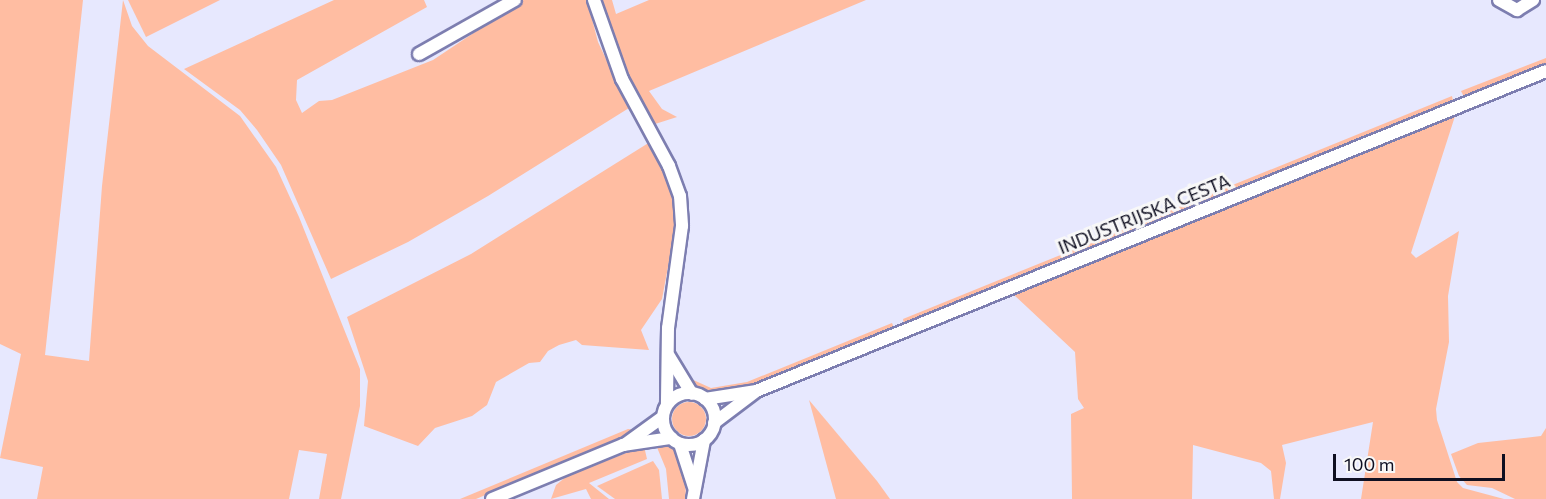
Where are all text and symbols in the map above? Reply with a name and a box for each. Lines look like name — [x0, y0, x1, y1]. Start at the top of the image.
street label: INDUSTRIJSKA CESTA — [1055, 170, 1233, 258]
scale bar — [1336, 442, 1508, 480]
text: 100 m — [1344, 453, 1394, 475]

